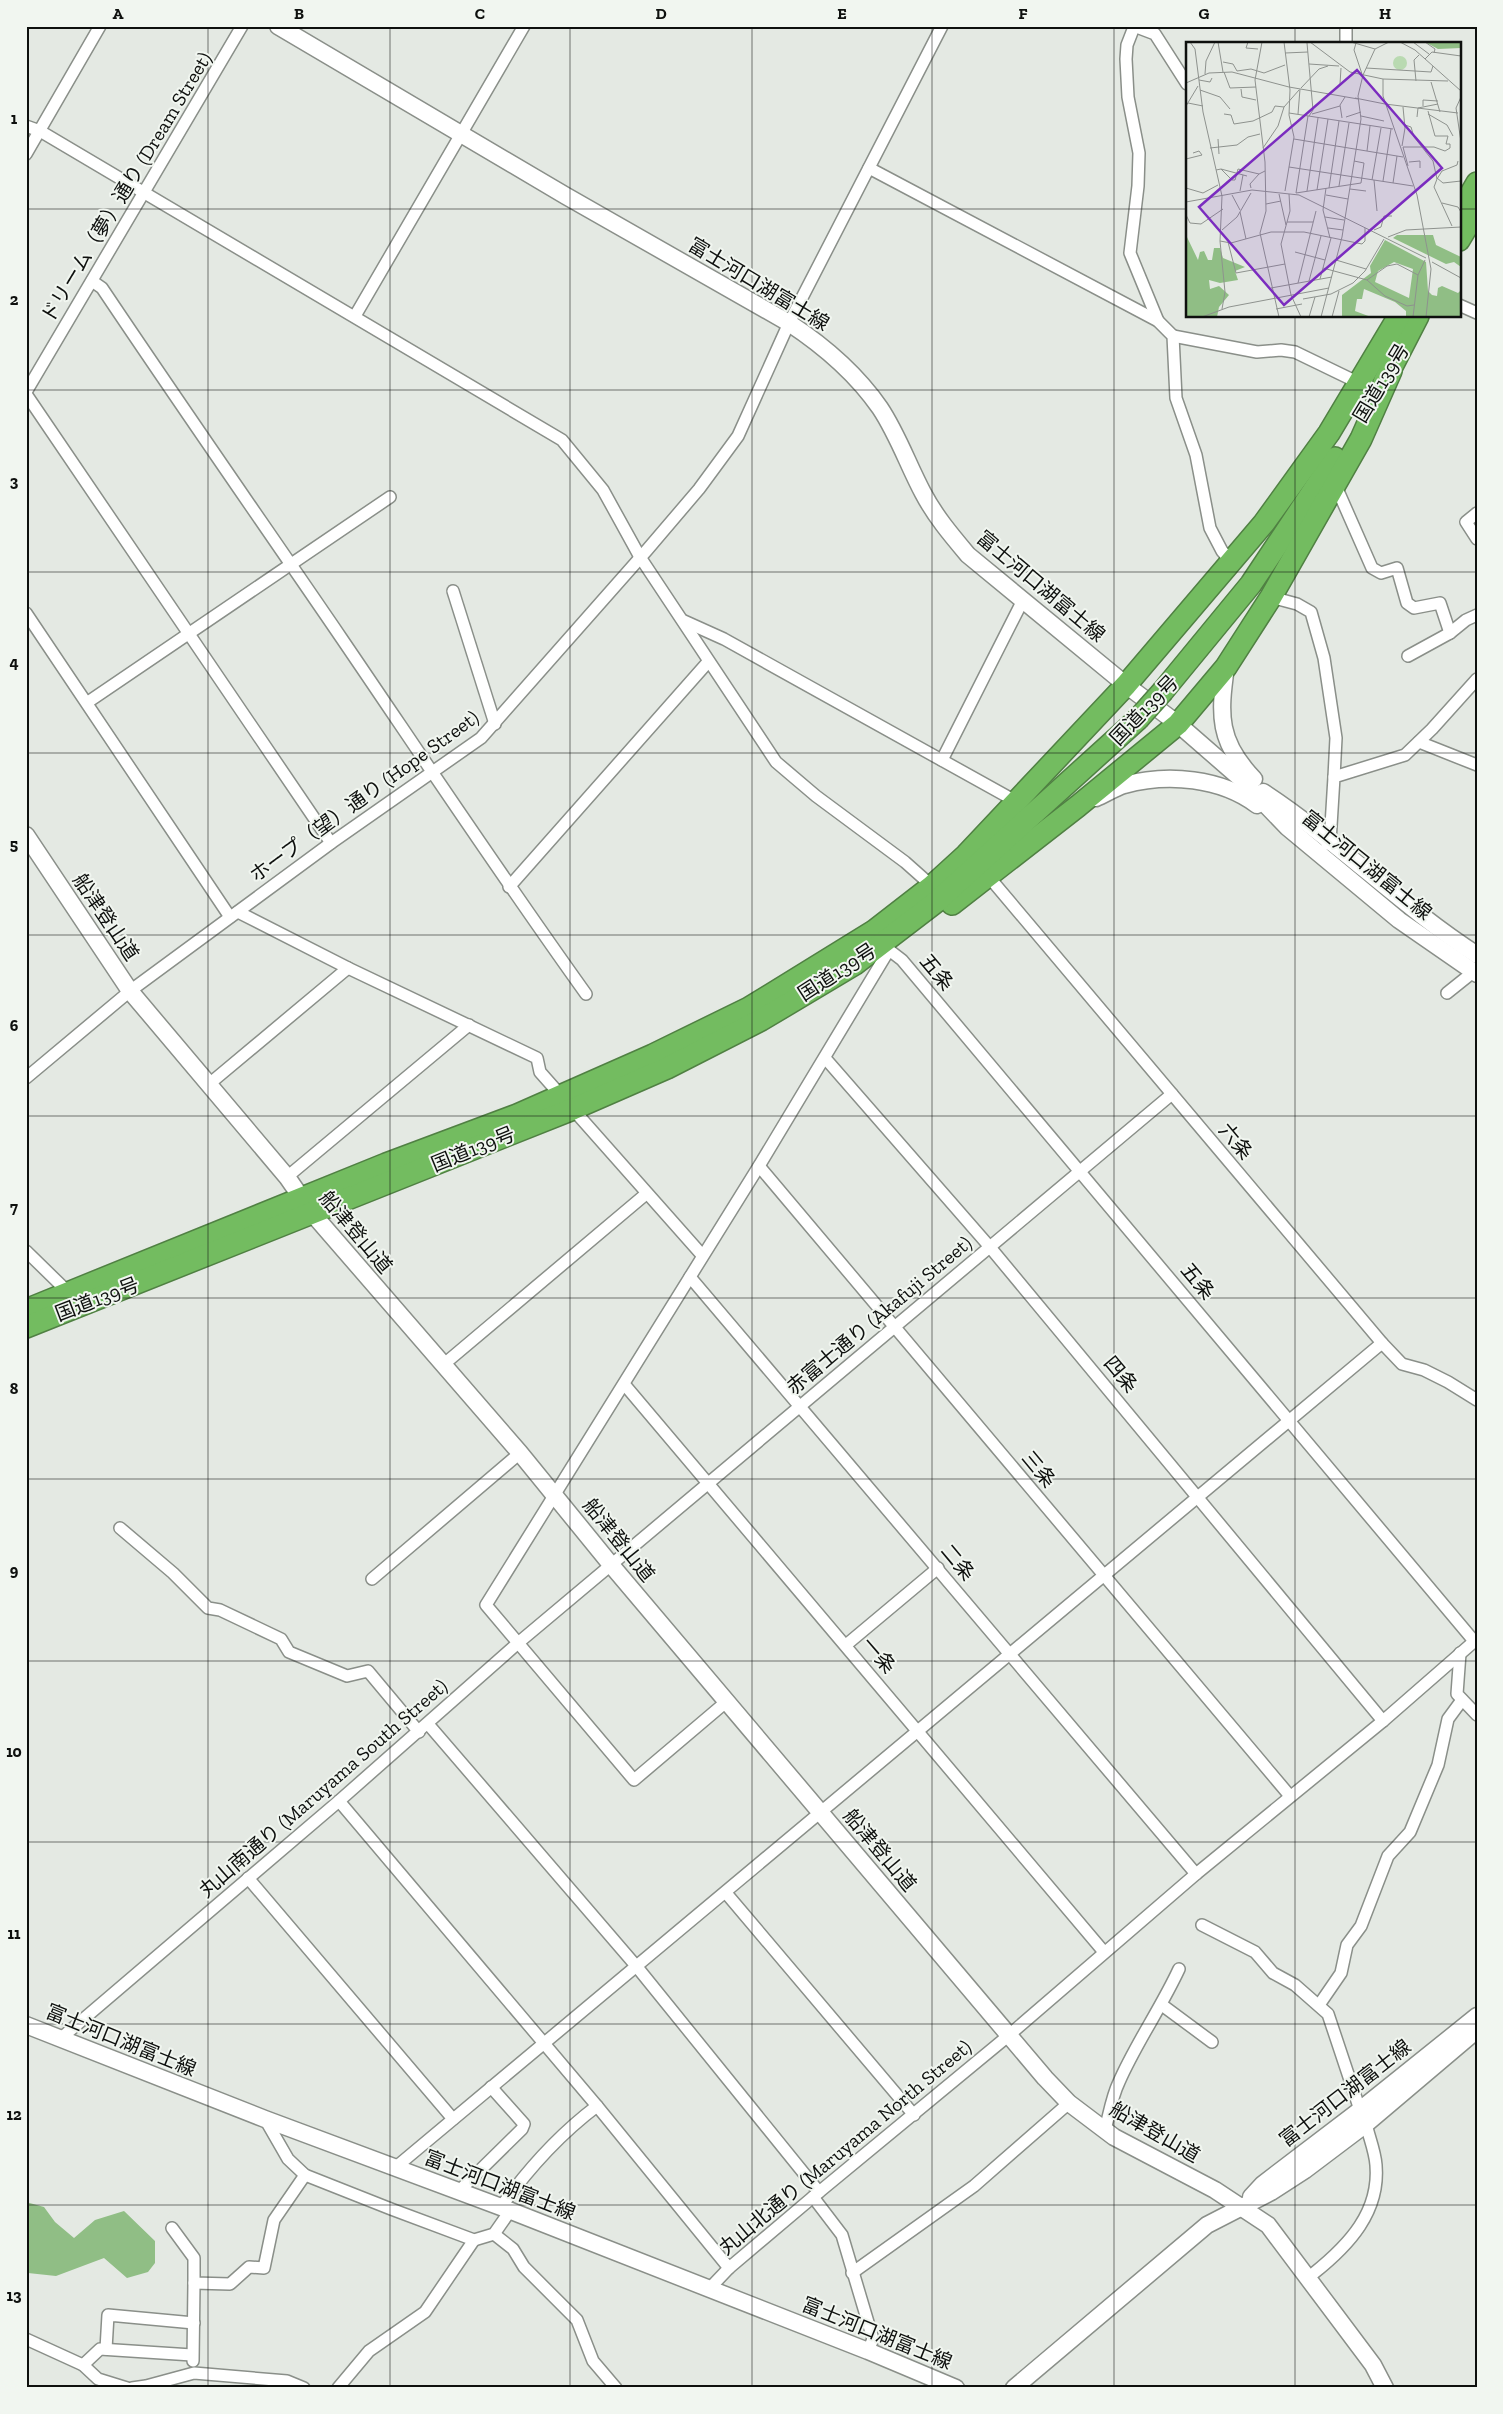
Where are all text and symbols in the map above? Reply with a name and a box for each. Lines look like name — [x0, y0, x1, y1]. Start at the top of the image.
text: A — [113, 4, 124, 23]
text: B — [294, 4, 304, 23]
text: C — [475, 4, 485, 23]
text: D — [655, 4, 667, 23]
text: E — [837, 4, 847, 23]
text: F — [1018, 4, 1028, 23]
text: G — [1199, 4, 1210, 23]
text: H — [1379, 4, 1391, 23]
inset map — [1186, 42, 1460, 318]
street label: ドリーム（夢）通り (Dream Street) — [36, 48, 216, 326]
text: 1 — [11, 109, 18, 128]
street label: 富士河口湖富士線 — [684, 233, 834, 335]
text: 2 — [10, 290, 19, 309]
street label: 国道139号 — [1348, 339, 1414, 427]
text: 3 — [10, 472, 19, 491]
street label: 富士河口湖富士線 — [972, 525, 1110, 647]
text: 4 — [9, 653, 19, 672]
street label: 国道139号 — [1105, 670, 1183, 750]
street label: ホープ（望）通り (Hope Street) — [245, 705, 483, 887]
street label: 富士河口湖富士線 — [1297, 805, 1437, 925]
text: 5 — [10, 835, 18, 854]
street label: 船津登山道 — [68, 869, 144, 965]
street label: 国道139号 — [794, 938, 880, 1006]
street label: 五条 — [915, 949, 959, 995]
text: 6 — [10, 1016, 19, 1035]
street label: 六条 — [1214, 1118, 1258, 1164]
street label: 国道139号 — [428, 1121, 518, 1177]
street label: 船津登山道 — [315, 1186, 397, 1278]
text: 7 — [10, 1198, 18, 1217]
street label: 赤富士通り (Akafuji Street) — [782, 1231, 976, 1399]
street label: 五条 — [1176, 1258, 1220, 1304]
street label: 国道139号 — [52, 1272, 142, 1326]
street label: 四条 — [1099, 1351, 1143, 1397]
text: 8 — [10, 1379, 19, 1398]
street label: 三条 — [1017, 1446, 1061, 1492]
street label: 船津登山道 — [578, 1494, 660, 1586]
street label: 二条 — [936, 1539, 980, 1585]
text: 9 — [10, 1561, 19, 1580]
street label: 一条 — [857, 1632, 901, 1678]
street label: 丸山南通り (Maruyama South Street) — [194, 1674, 452, 1902]
text: 10 — [6, 1742, 22, 1761]
street label: 船津登山道 — [839, 1804, 921, 1896]
text: 11 — [8, 1924, 21, 1943]
street label: 富士河口湖富士線 — [42, 1999, 200, 2081]
street label: 丸山北通り (Maruyama North Street) — [714, 2034, 976, 2260]
street label: 富士河口湖富士線 — [1275, 2034, 1415, 2152]
street label: 船津登山道 — [1106, 2097, 1204, 2167]
text: 12 — [6, 2105, 22, 2124]
street label: 富士河口湖富士線 — [421, 2145, 579, 2225]
text: 13 — [7, 2286, 22, 2305]
street label: 富士河口湖富士線 — [798, 2292, 956, 2374]

